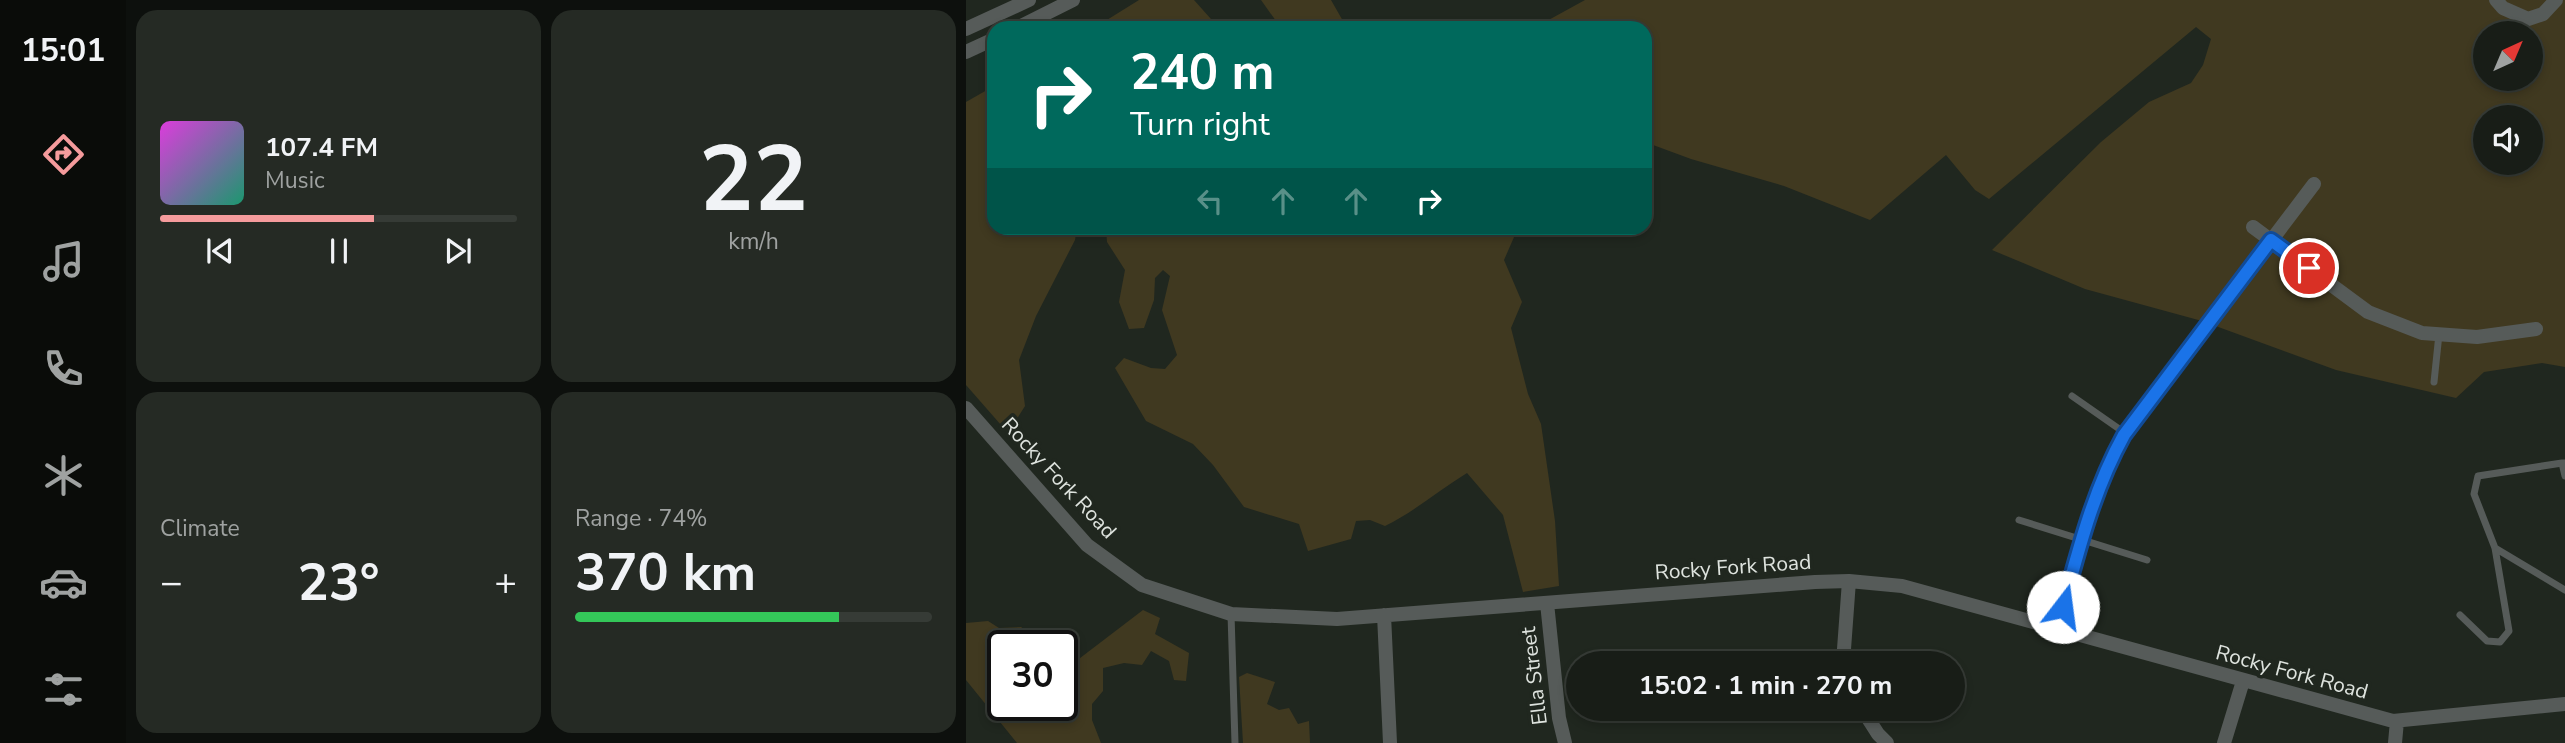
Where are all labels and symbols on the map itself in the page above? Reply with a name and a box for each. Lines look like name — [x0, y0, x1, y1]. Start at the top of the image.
north arrow — [2473, 21, 2543, 91]
pin — [2279, 238, 2339, 298]
street label: Rocky Fork Road — [995, 411, 1123, 545]
street label: Rocky Fork Road — [1654, 548, 1812, 586]
position arrow — [2026, 570, 2100, 644]
street label: Ella Street — [1514, 625, 1554, 727]
speed limit sign: 30 — [987, 630, 1078, 721]
street label: Rocky Fork Road — [2213, 638, 2371, 706]

